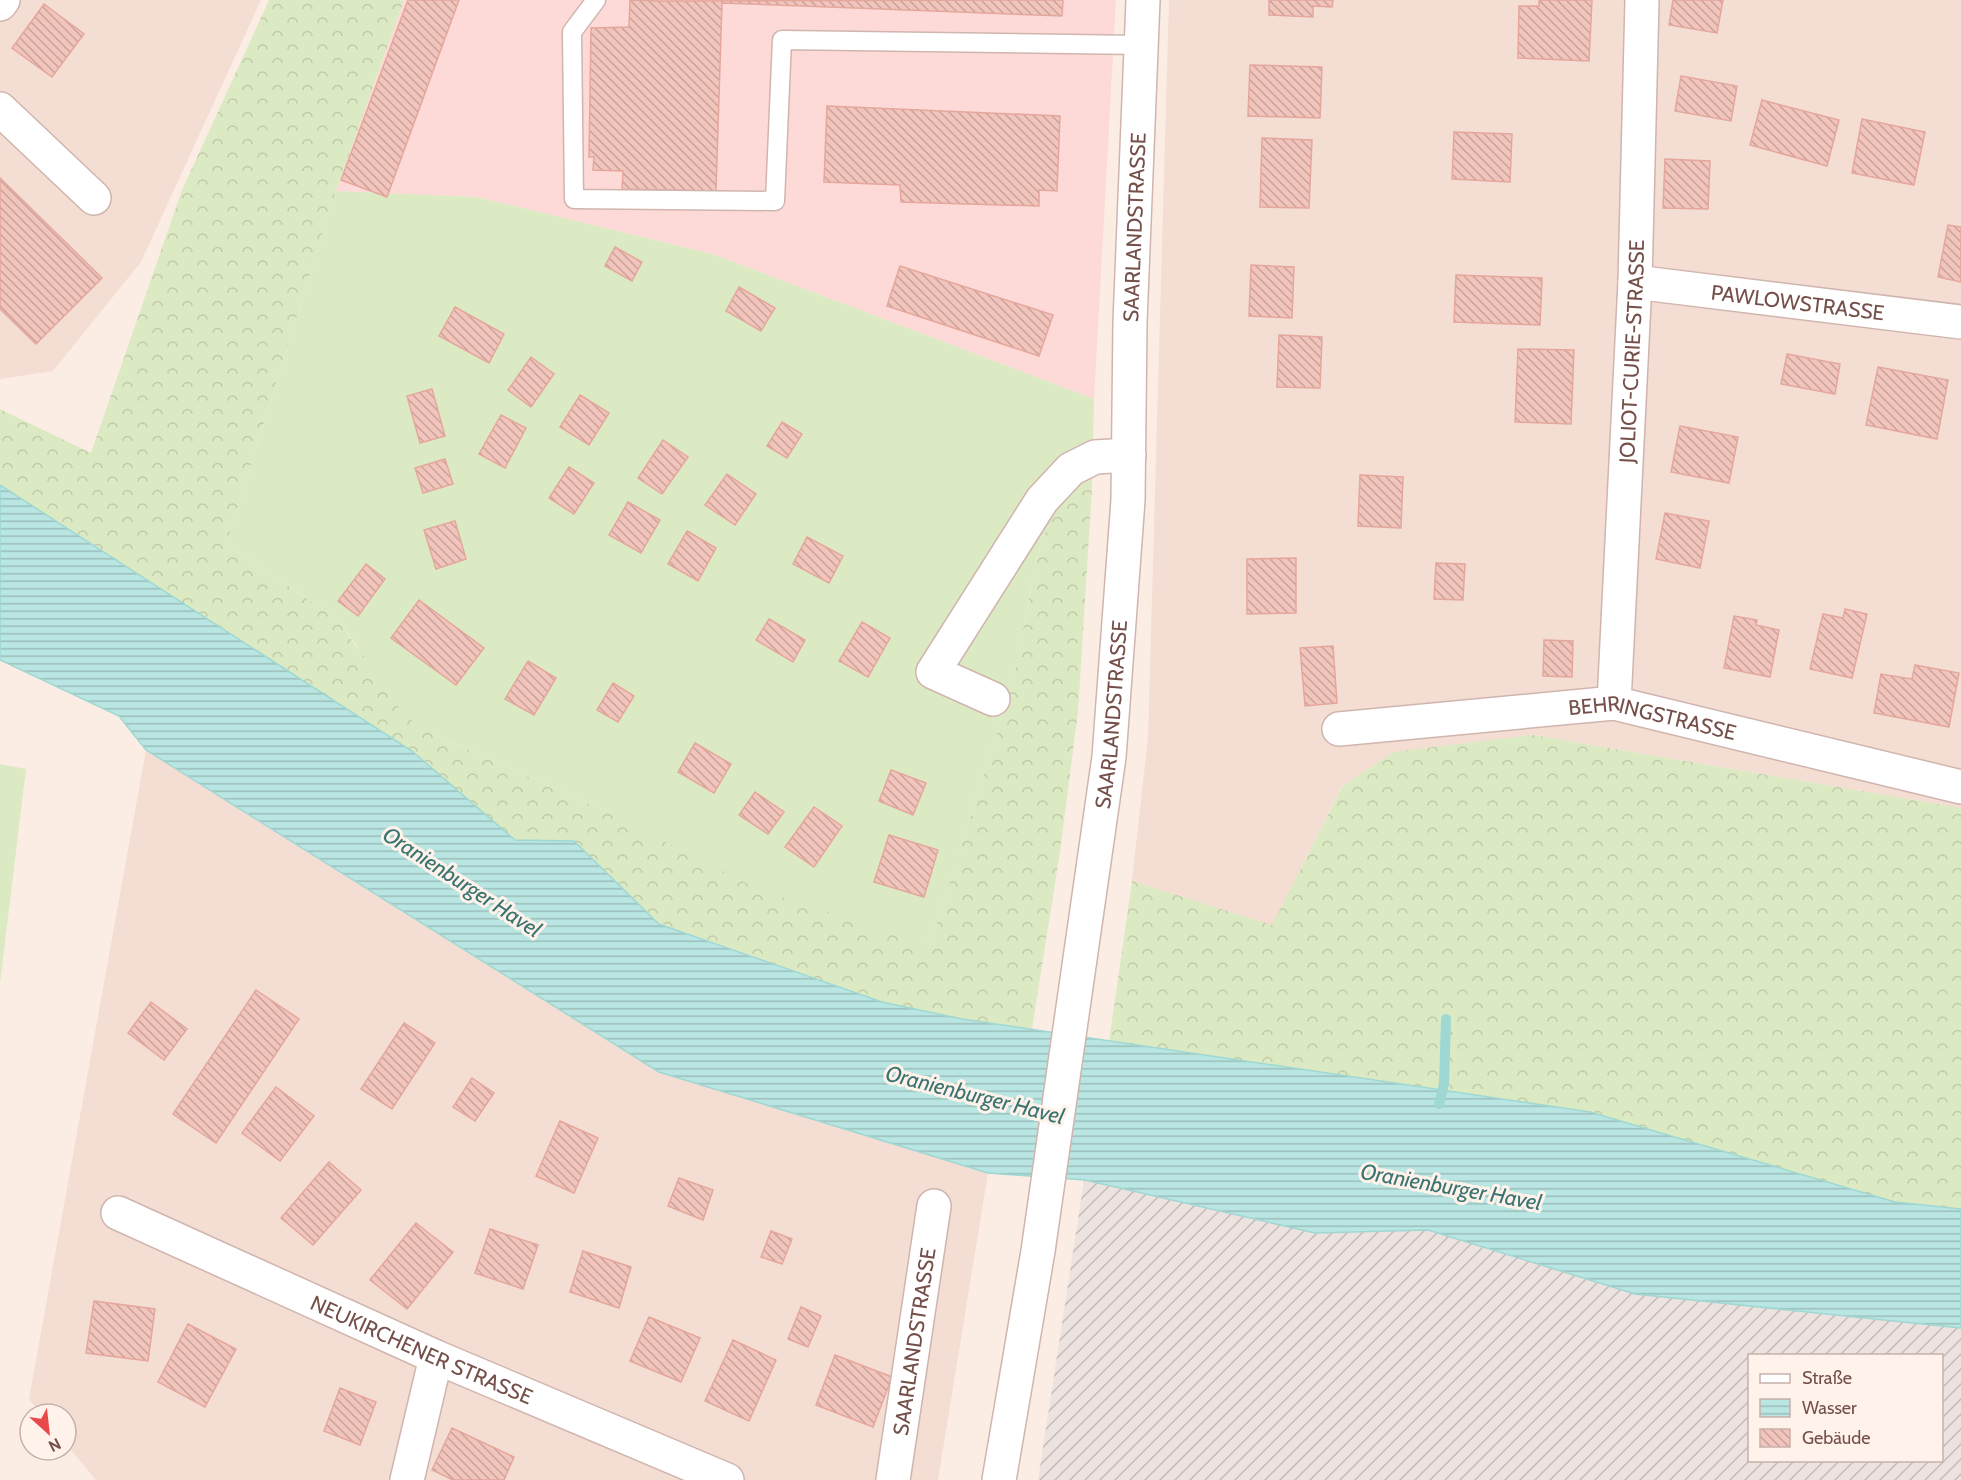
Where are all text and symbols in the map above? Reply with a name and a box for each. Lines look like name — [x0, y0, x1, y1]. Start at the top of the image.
street label: SAARLANDSTRASSE — [1118, 132, 1150, 322]
street label: JOLIOT-CURIE-STRASSE — [1613, 239, 1649, 465]
street label: PAWLOWSTRASSE — [1710, 279, 1886, 325]
street label: SAARLANDSTRASSE — [1089, 619, 1132, 810]
street label: BEHRINGSTRASSE — [1567, 690, 1739, 745]
water label: Oranienburger Havel — [378, 821, 547, 944]
water label: Oranienburger Havel — [883, 1060, 1068, 1130]
water label: Oranienburger Havel — [1358, 1158, 1544, 1216]
street label: SAARLANDSTRASSE — [887, 1246, 940, 1437]
street label: NEUKIRCHENER STRASSE — [307, 1289, 537, 1409]
legend — [1748, 1354, 1943, 1462]
text: Straße — [1802, 1367, 1852, 1389]
text: Wasser — [1802, 1397, 1857, 1419]
north arrow — [18, 1402, 78, 1462]
text: Gebäude — [1802, 1427, 1871, 1449]
text: N — [45, 1434, 64, 1456]

